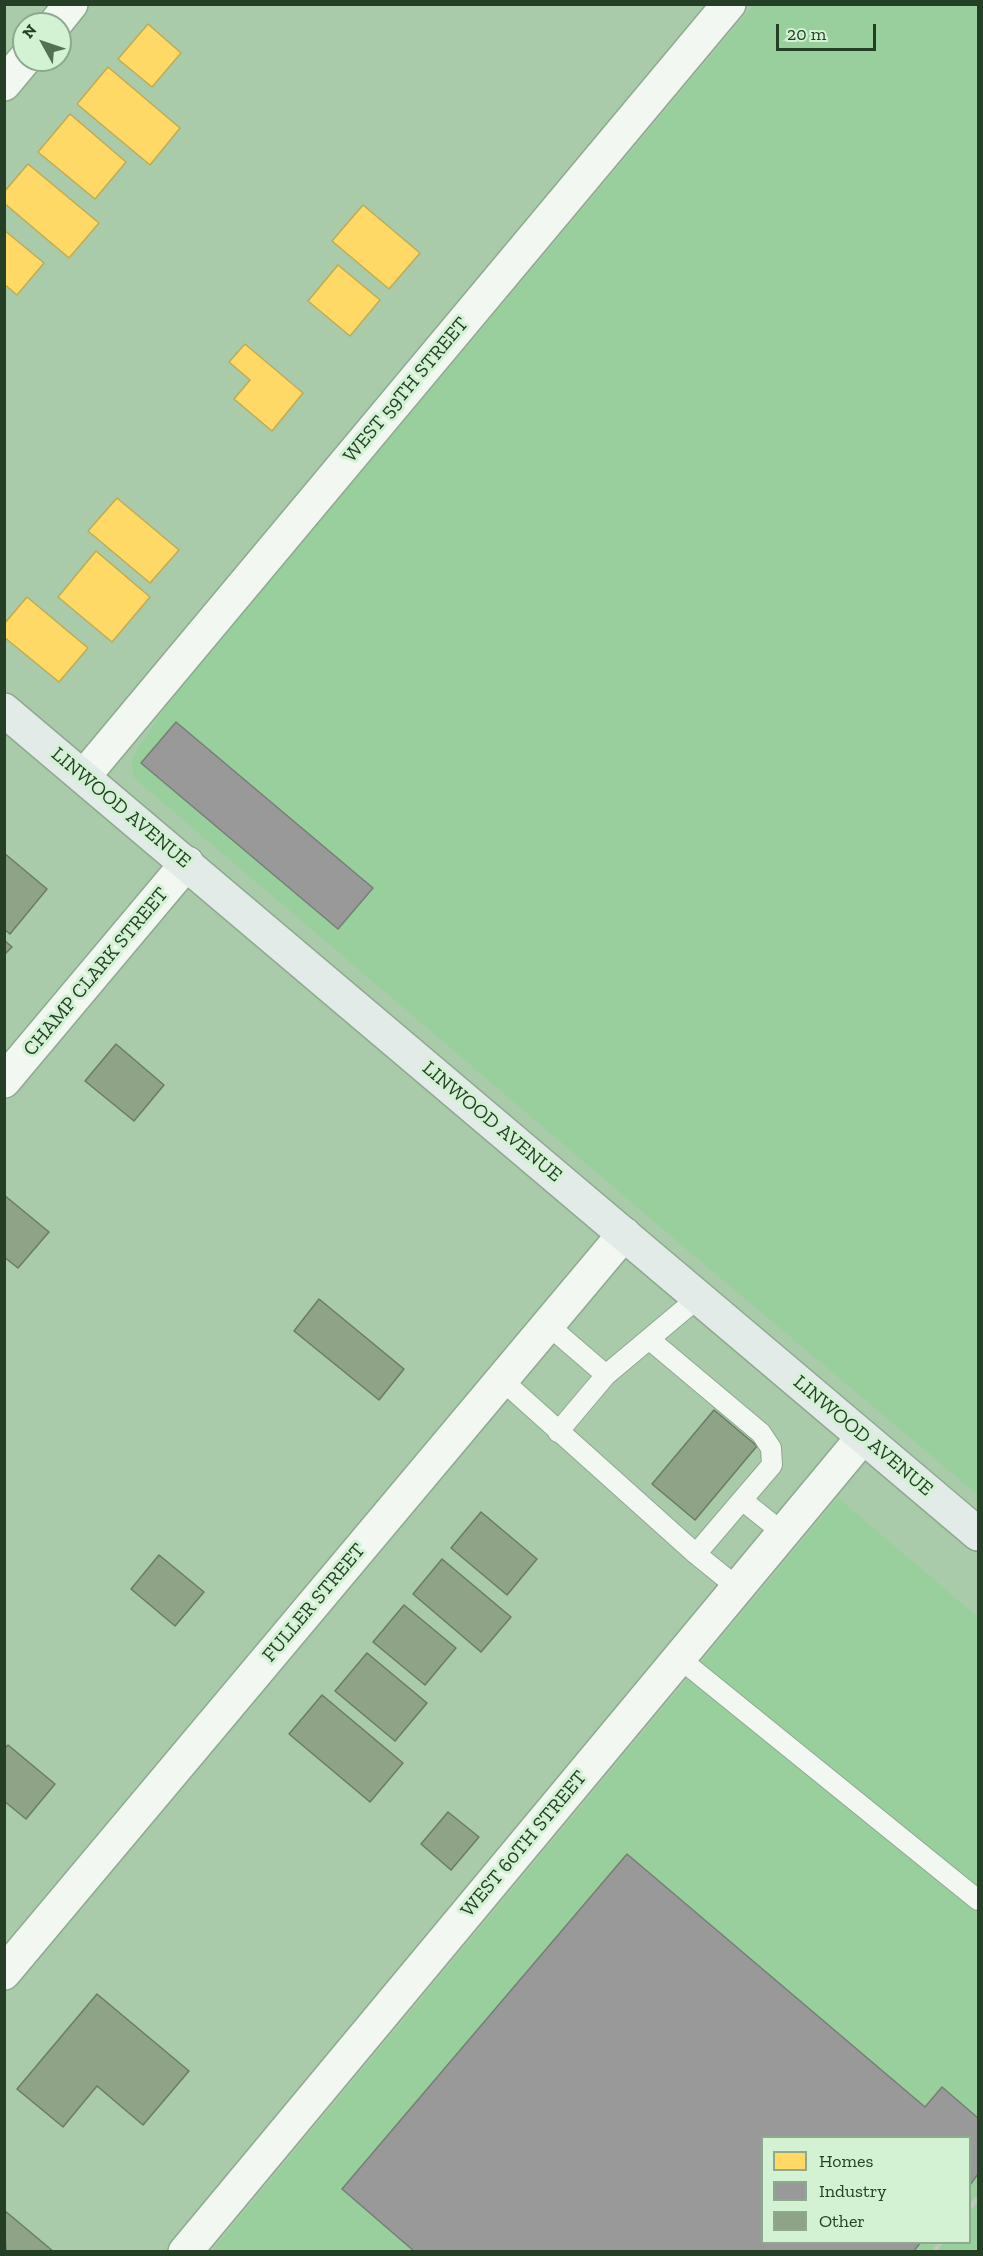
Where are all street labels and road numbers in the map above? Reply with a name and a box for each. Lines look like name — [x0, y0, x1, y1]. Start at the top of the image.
street label: WEST 59TH STREET — [338, 313, 474, 467]
street label: LINWOOD AVENUE — [46, 743, 196, 873]
street label: CHAMP CLARK STREET — [19, 883, 173, 1061]
street label: LINWOOD AVENUE — [417, 1057, 567, 1187]
street label: LINWOOD AVENUE — [788, 1371, 938, 1501]
street label: FULLER STREET — [257, 1539, 371, 1667]
street label: WEST 60TH STREET — [456, 1766, 592, 1922]

